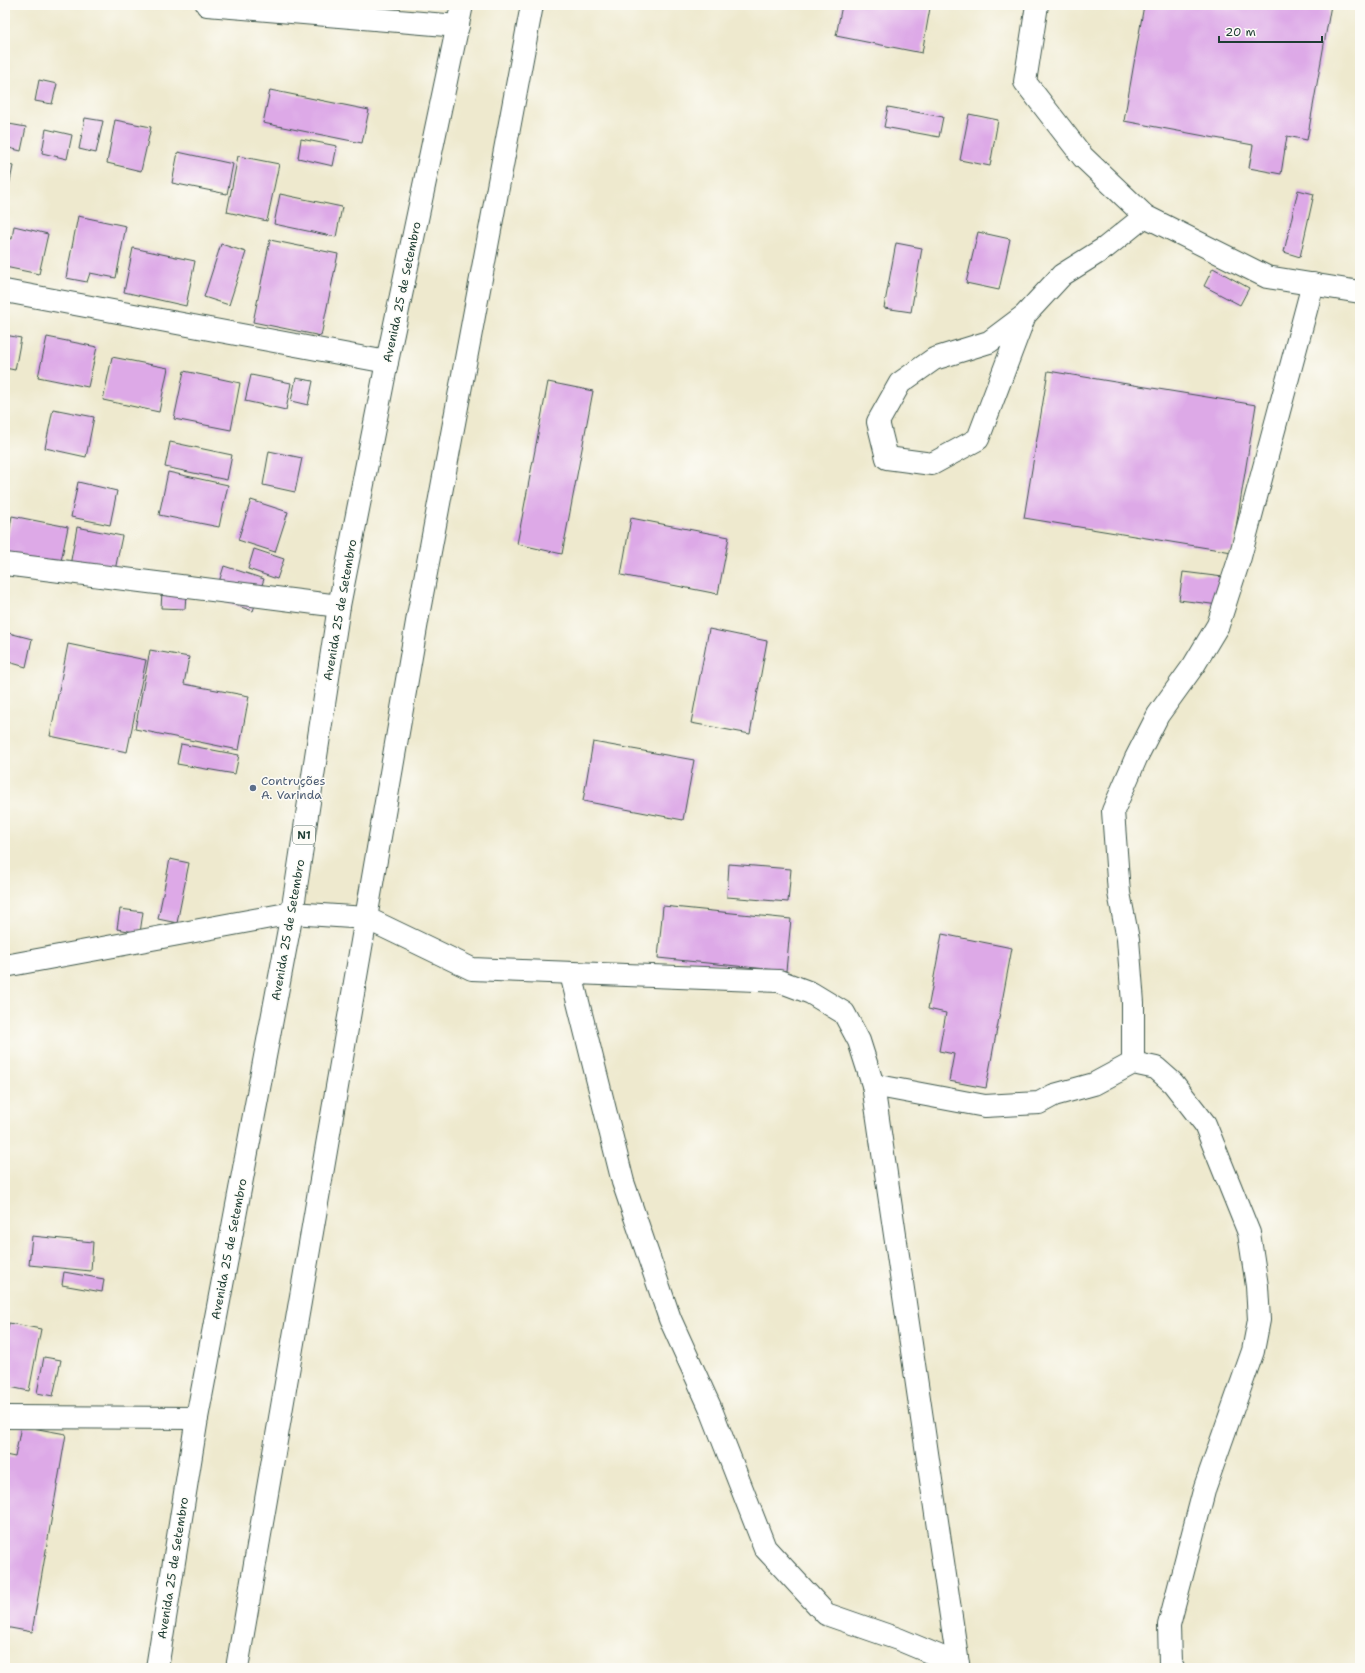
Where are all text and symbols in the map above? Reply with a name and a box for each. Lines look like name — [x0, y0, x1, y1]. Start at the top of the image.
scale bar — [1219, 18, 1322, 44]
text: 20 m — [1225, 24, 1256, 40]
street label: Avenida 25 de Setembro — [379, 220, 425, 364]
street label: Avenida 25 de Setembro — [320, 538, 360, 682]
place label: Contruções A. Varinda — [261, 773, 325, 803]
marker: Contruções A. Varinda — [248, 783, 258, 793]
road number: N1 — [293, 826, 315, 844]
street label: Avenida 25 de Setembro — [268, 858, 308, 1002]
street label: Avenida 25 de Setembro — [207, 1177, 251, 1321]
street label: Avenida 25 de Setembro — [154, 1496, 192, 1640]

